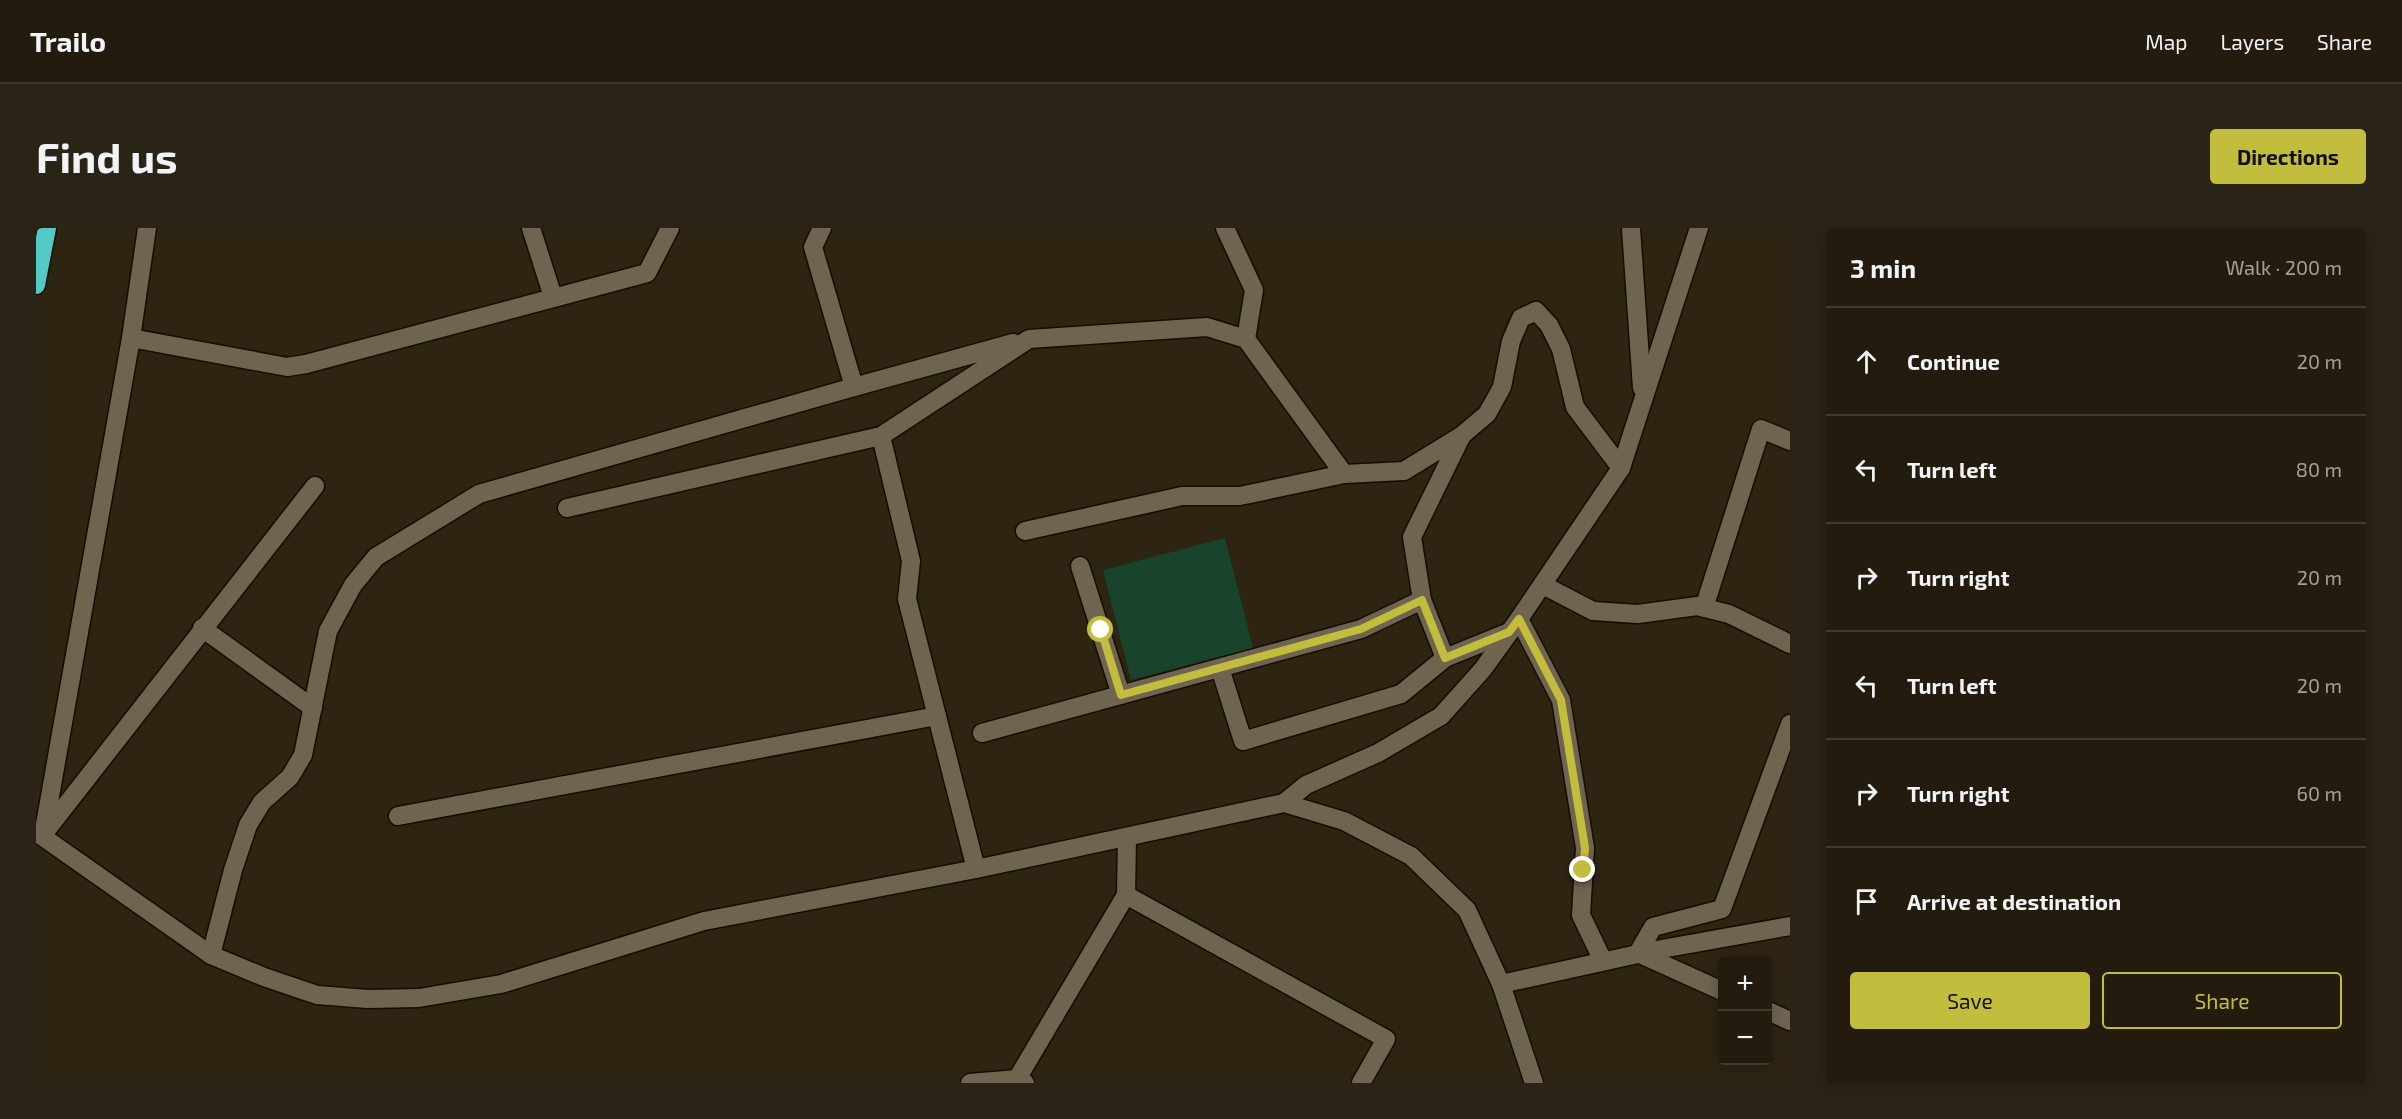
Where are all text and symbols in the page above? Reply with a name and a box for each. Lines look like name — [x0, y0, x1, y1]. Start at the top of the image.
text: Trailo — [30, 24, 106, 58]
text: Map — [2145, 29, 2187, 54]
text: Layers — [2220, 29, 2284, 54]
text: Share — [2317, 29, 2372, 54]
button: Directions — [2210, 129, 2366, 184]
text: Find us — [36, 131, 178, 181]
text: 3 min — [1850, 252, 1916, 283]
text: Walk · 200 m — [2225, 255, 2342, 279]
icon: ahead — [1850, 345, 1883, 378]
text: Continue — [1907, 348, 2000, 374]
text: 20 m — [2297, 349, 2342, 373]
icon: left — [1850, 453, 1883, 486]
text: Turn left — [1907, 456, 1996, 482]
text: 80 m — [2296, 457, 2342, 481]
icon: right — [1850, 561, 1883, 594]
text: Turn right — [1907, 564, 2009, 590]
text: 20 m — [2297, 565, 2342, 589]
route start — [1087, 616, 1113, 642]
icon: left — [1850, 669, 1883, 702]
text: Turn left — [1907, 672, 1996, 698]
text: 20 m — [2297, 673, 2342, 697]
icon: right — [1850, 777, 1883, 810]
text: Turn right — [1907, 780, 2009, 806]
text: 60 m — [2297, 781, 2342, 805]
route end — [1569, 856, 1595, 882]
icon: arrive — [1850, 885, 1883, 918]
text: Arrive at destination — [1907, 888, 2121, 914]
map controls — [1718, 957, 1772, 1065]
button: + — [1718, 957, 1772, 1011]
button: Save — [1850, 972, 2090, 1029]
button: Share — [2102, 972, 2342, 1029]
button: − — [1718, 1011, 1772, 1065]

